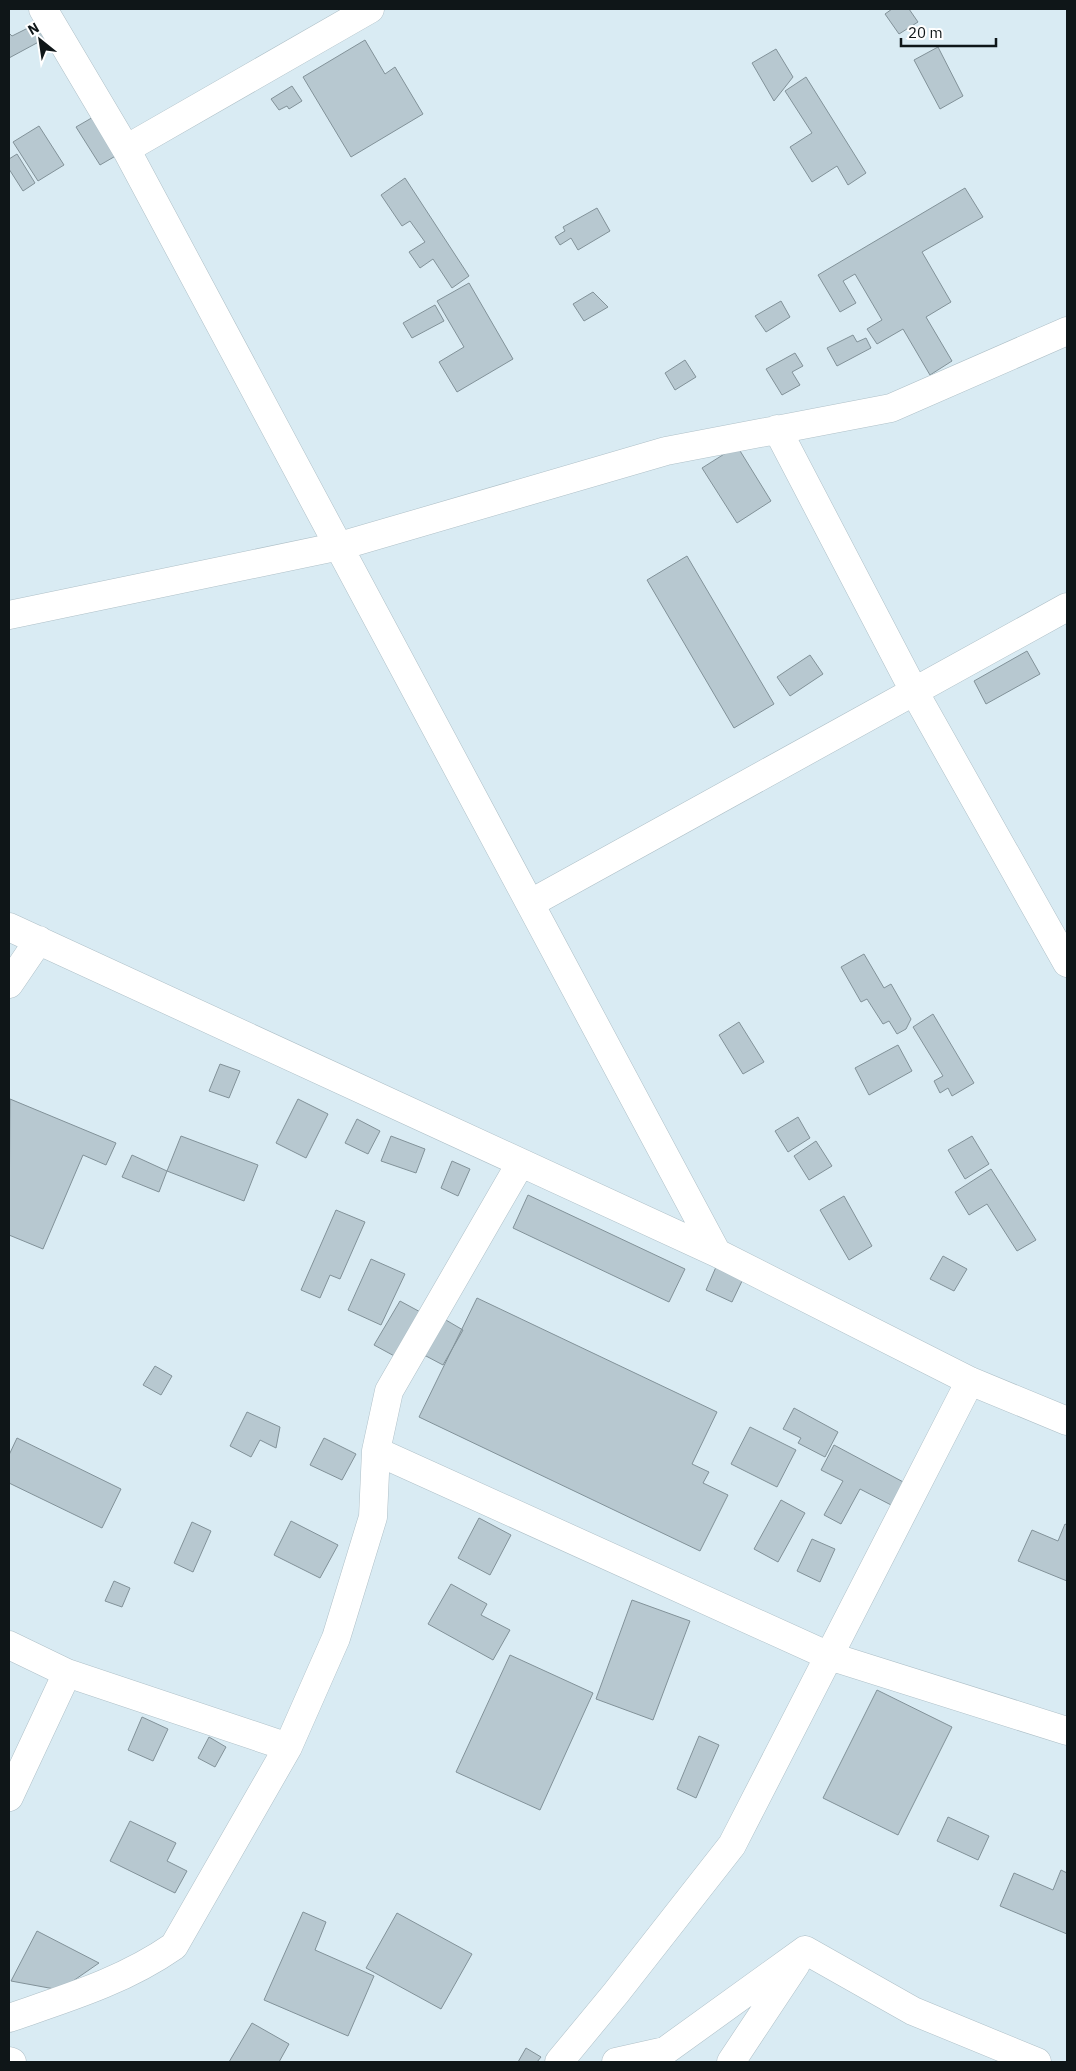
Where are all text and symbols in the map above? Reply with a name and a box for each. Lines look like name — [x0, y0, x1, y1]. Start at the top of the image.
north arrow — [15, 15, 65, 65]
scale bar — [901, 15, 996, 47]
text: N — [25, 18, 42, 39]
text: 20 m — [908, 23, 943, 42]

